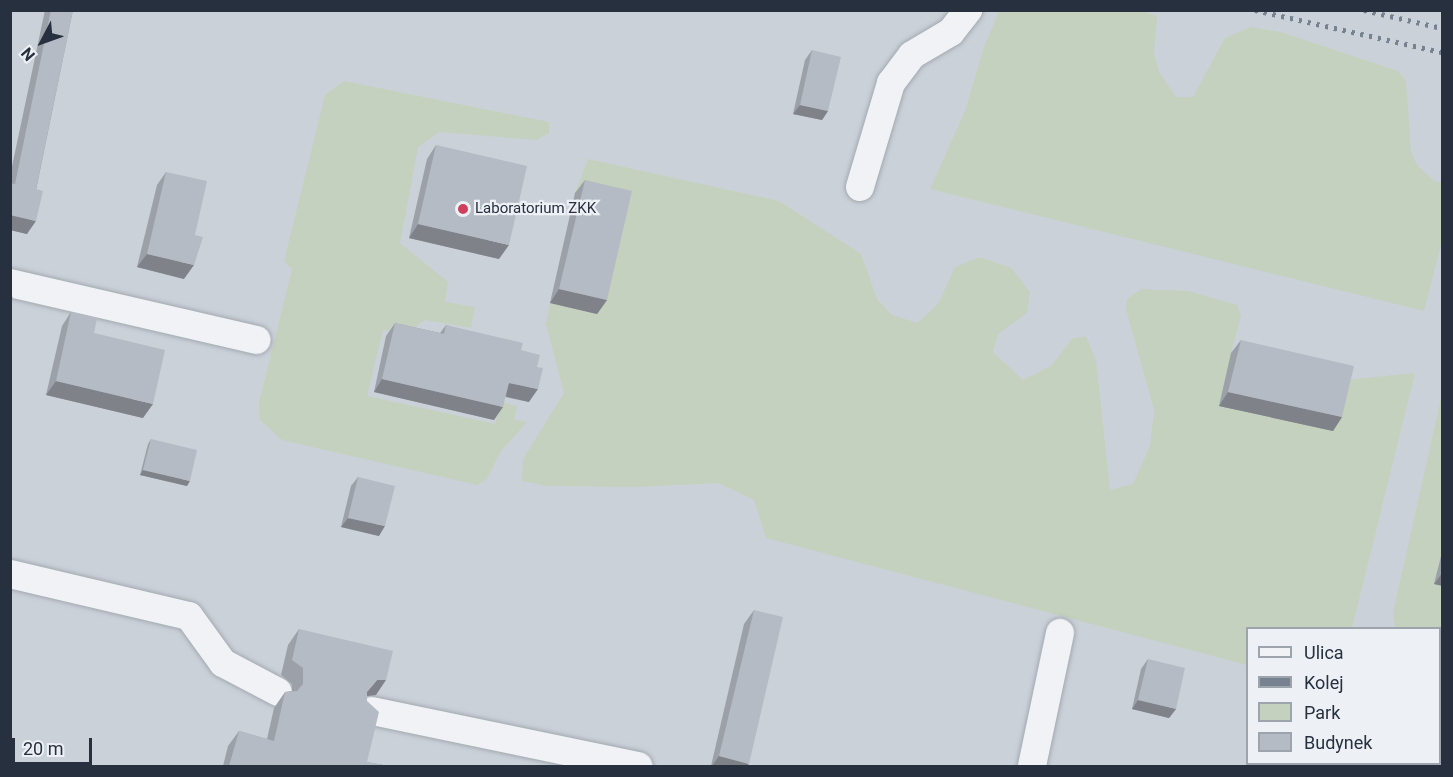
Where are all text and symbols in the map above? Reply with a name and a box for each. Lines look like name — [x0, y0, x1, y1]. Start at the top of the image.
north arrow — [12, 12, 72, 72]
text: N — [17, 44, 39, 65]
place label: Laboratorium ZKK — [475, 200, 596, 218]
marker: Laboratorium ZKK — [456, 202, 470, 216]
legend — [1246, 627, 1441, 765]
text: Ulica — [1304, 642, 1344, 663]
text: Kolej — [1304, 672, 1344, 693]
text: Park — [1304, 702, 1340, 723]
scale bar — [15, 726, 94, 764]
text: Budynek — [1304, 732, 1372, 753]
text: 20 m — [23, 738, 63, 759]

